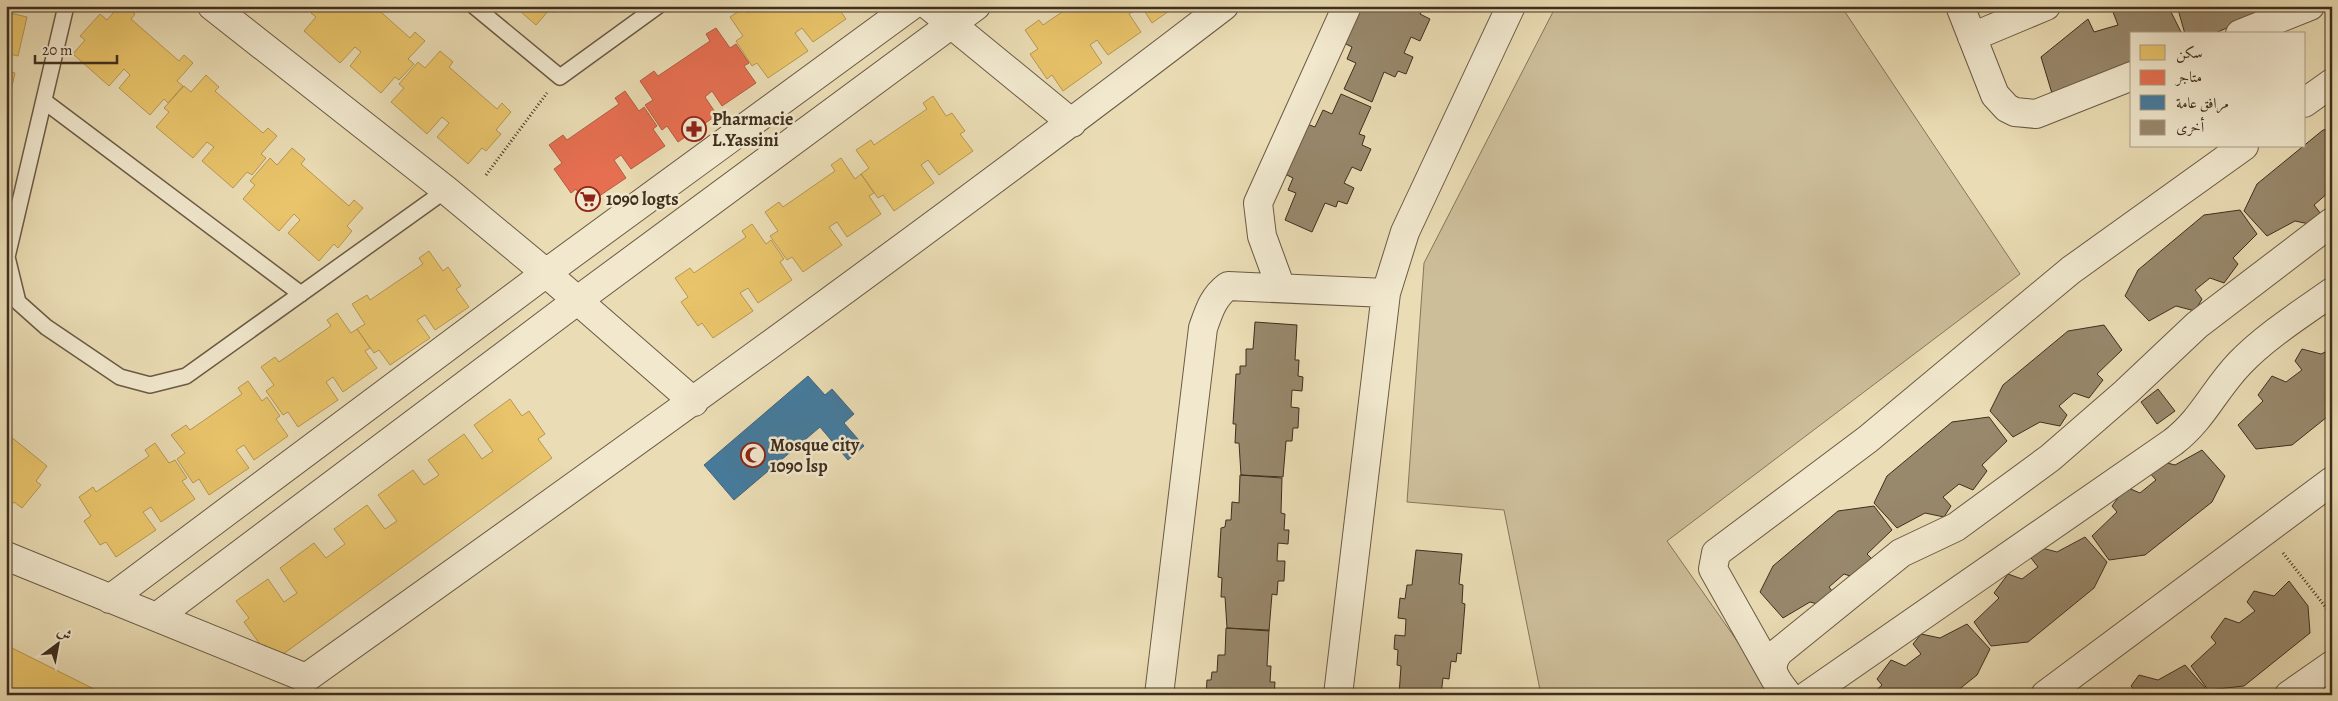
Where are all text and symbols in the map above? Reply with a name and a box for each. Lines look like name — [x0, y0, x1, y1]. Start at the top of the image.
scale bar — [35, 32, 118, 64]
legend — [2130, 32, 2306, 148]
text: 20 m — [42, 40, 73, 60]
text: سكن — [2176, 43, 2203, 63]
text: متاجر — [2174, 67, 2202, 87]
text: مرافق عامة — [2176, 93, 2229, 114]
place label: Pharmacie L.Yassini — [712, 107, 793, 152]
pharmacy icon: Pharmacie L.Yassini — [681, 116, 707, 142]
text: أخرى — [2176, 116, 2205, 137]
supermarket icon: 1090 logts — [575, 186, 601, 212]
place label: 1090 logts — [606, 187, 679, 211]
place label: Mosque city 1090 lsp — [770, 433, 860, 478]
mosque icon: Mosque city 1090 lsp — [740, 442, 766, 468]
north arrow — [32, 618, 82, 668]
text: ش — [54, 622, 76, 645]

